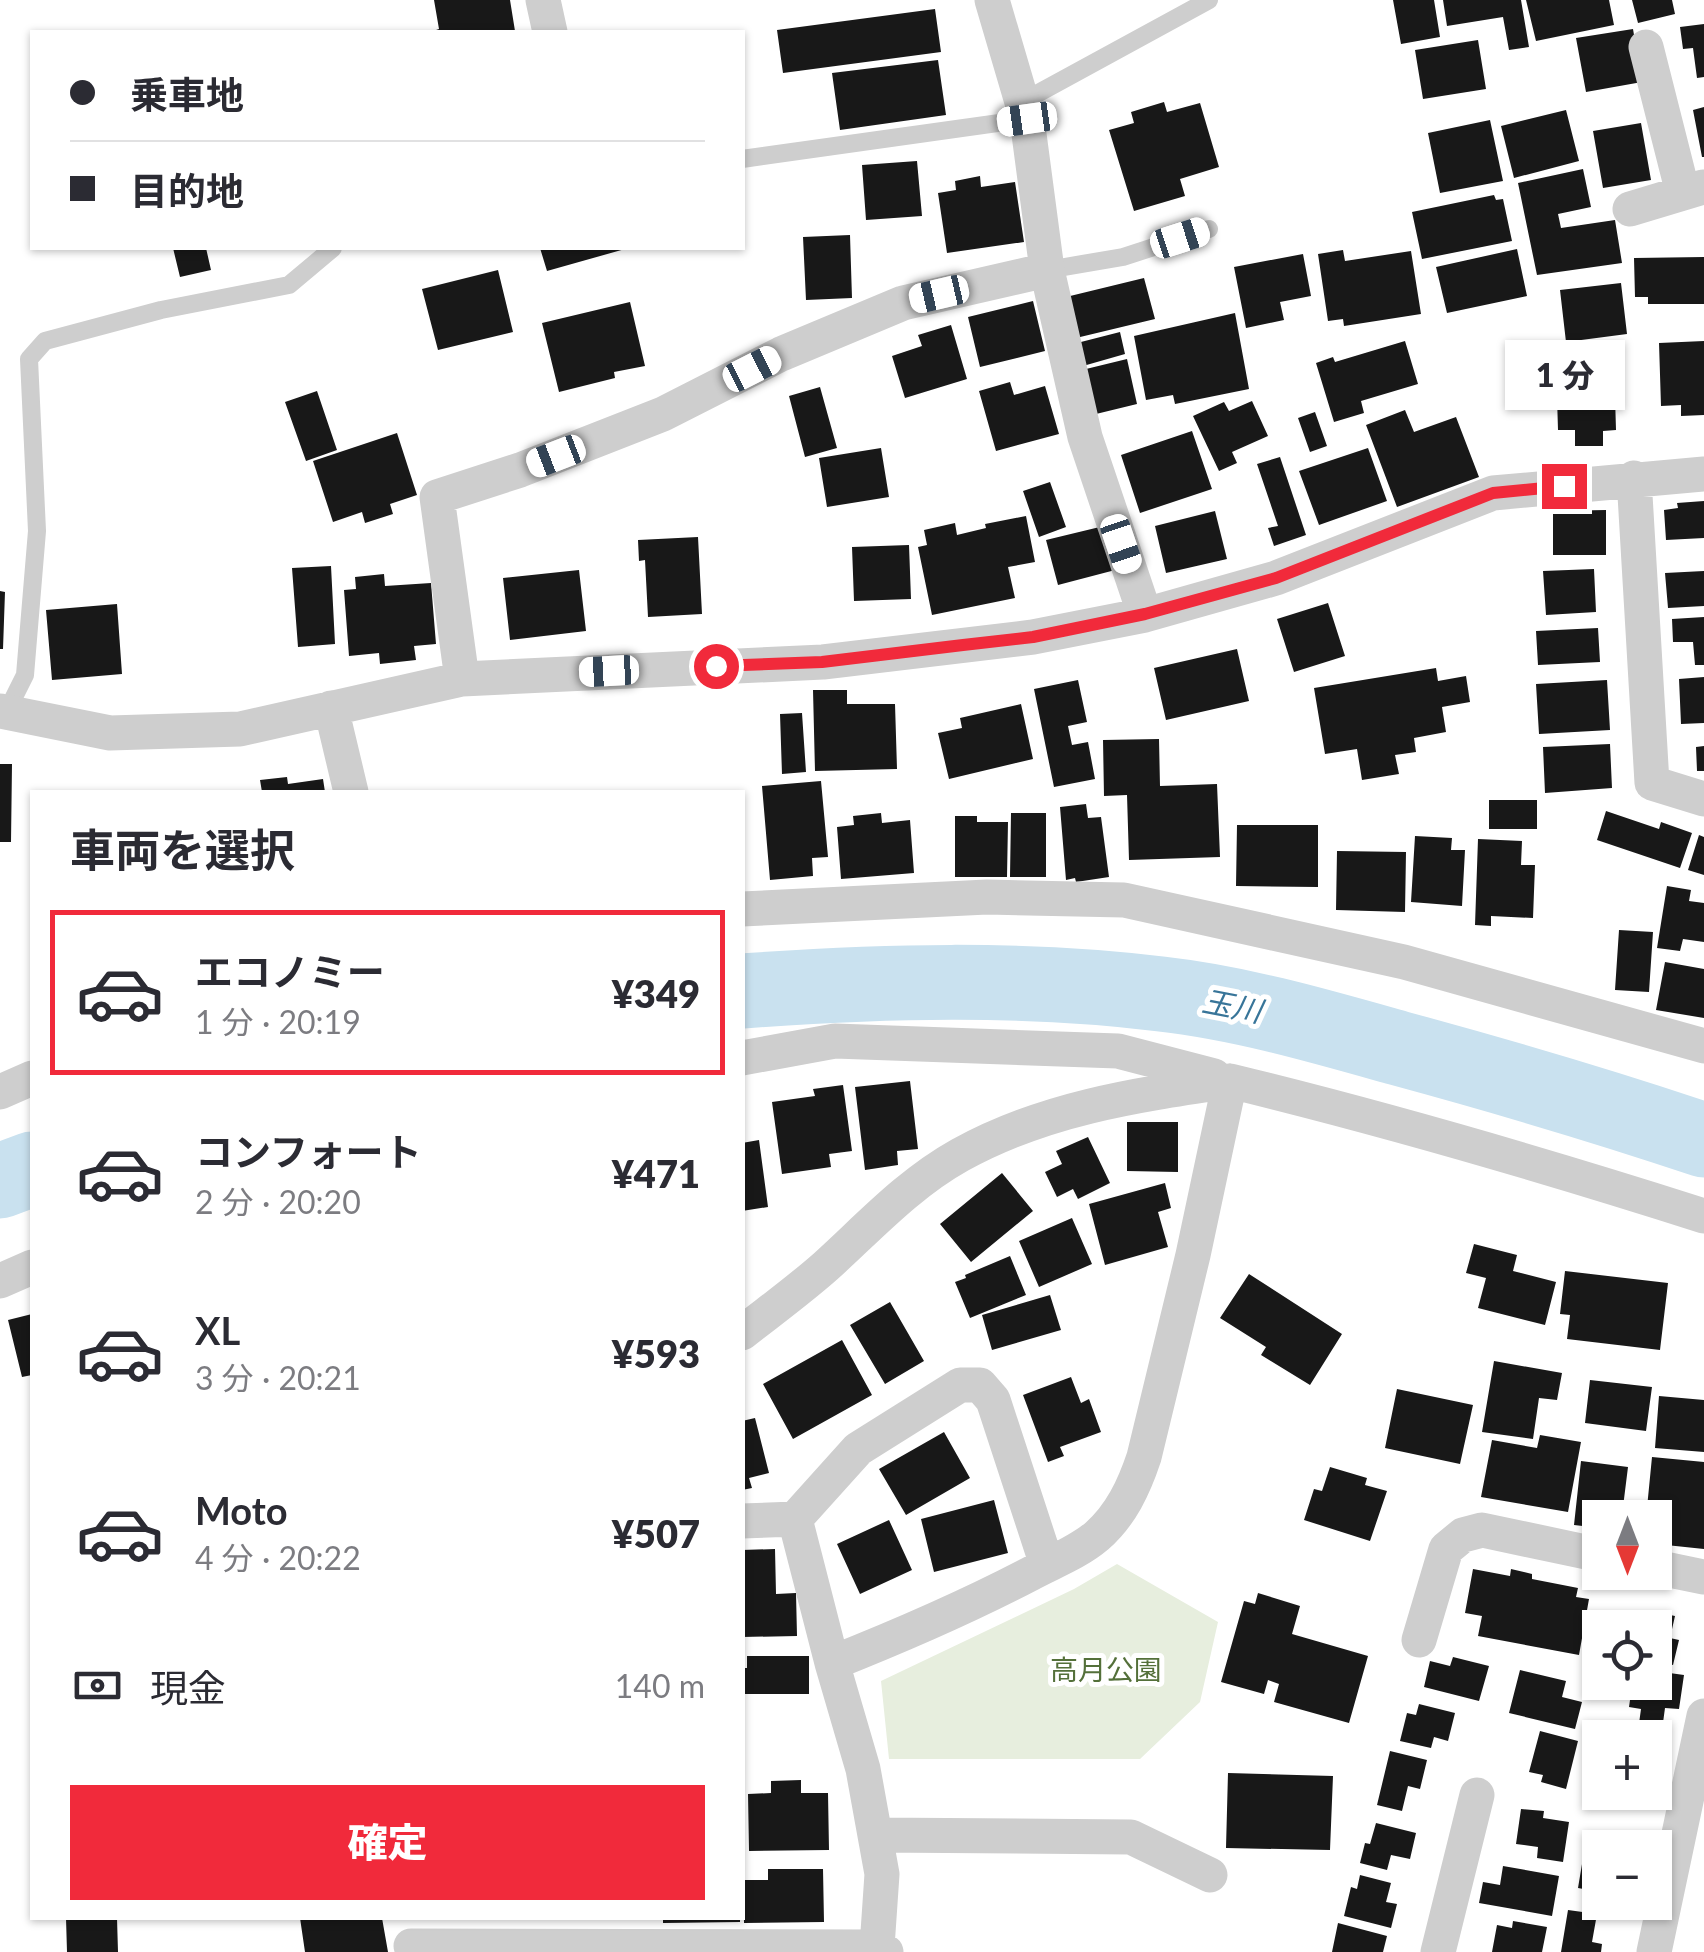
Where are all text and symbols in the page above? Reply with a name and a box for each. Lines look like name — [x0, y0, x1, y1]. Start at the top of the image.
text: 乗車地 — [130, 71, 244, 117]
car — [995, 100, 1059, 138]
text: 目的地 — [130, 167, 244, 213]
car — [1147, 214, 1213, 262]
car — [906, 273, 972, 315]
callout: 1 分 — [1504, 341, 1624, 411]
car — [718, 342, 786, 396]
text: 1 分 — [1536, 355, 1594, 394]
car — [523, 431, 589, 481]
route end — [1542, 464, 1587, 509]
car — [1097, 511, 1145, 577]
route start — [694, 644, 739, 689]
car — [578, 654, 640, 688]
text: 車両を選択 — [70, 823, 295, 877]
icon: car — [75, 948, 165, 1038]
text: エコノミー — [195, 948, 385, 994]
text: ¥349 — [612, 970, 700, 1016]
water label: 玉川 — [1199, 982, 1268, 1029]
text: 1 分 · 20:19 — [195, 1002, 361, 1041]
icon: car — [75, 1128, 165, 1218]
text: コンフォート — [195, 1128, 422, 1174]
text: ¥471 — [612, 1150, 700, 1196]
text: 2 分 · 20:20 — [195, 1182, 361, 1221]
text: XL — [195, 1307, 240, 1353]
icon: car — [75, 1308, 165, 1398]
text: ¥593 — [612, 1330, 700, 1376]
text: 3 分 · 20:21 — [195, 1358, 361, 1397]
text: Moto — [195, 1487, 288, 1533]
icon: car — [75, 1488, 165, 1578]
north arrow — [1582, 1500, 1672, 1590]
map controls — [1582, 1500, 1672, 1920]
text: ¥507 — [612, 1510, 700, 1556]
text: 4 分 · 20:22 — [195, 1538, 361, 1577]
button: locate — [1582, 1610, 1672, 1700]
park label: 高月公園 — [1050, 1652, 1162, 1686]
icon: cash — [70, 1658, 125, 1713]
text: 現金 — [150, 1664, 226, 1710]
text: 140 m — [615, 1666, 705, 1705]
button: + — [1582, 1720, 1672, 1810]
button: 確定 — [70, 1785, 705, 1900]
button: − — [1582, 1830, 1672, 1920]

